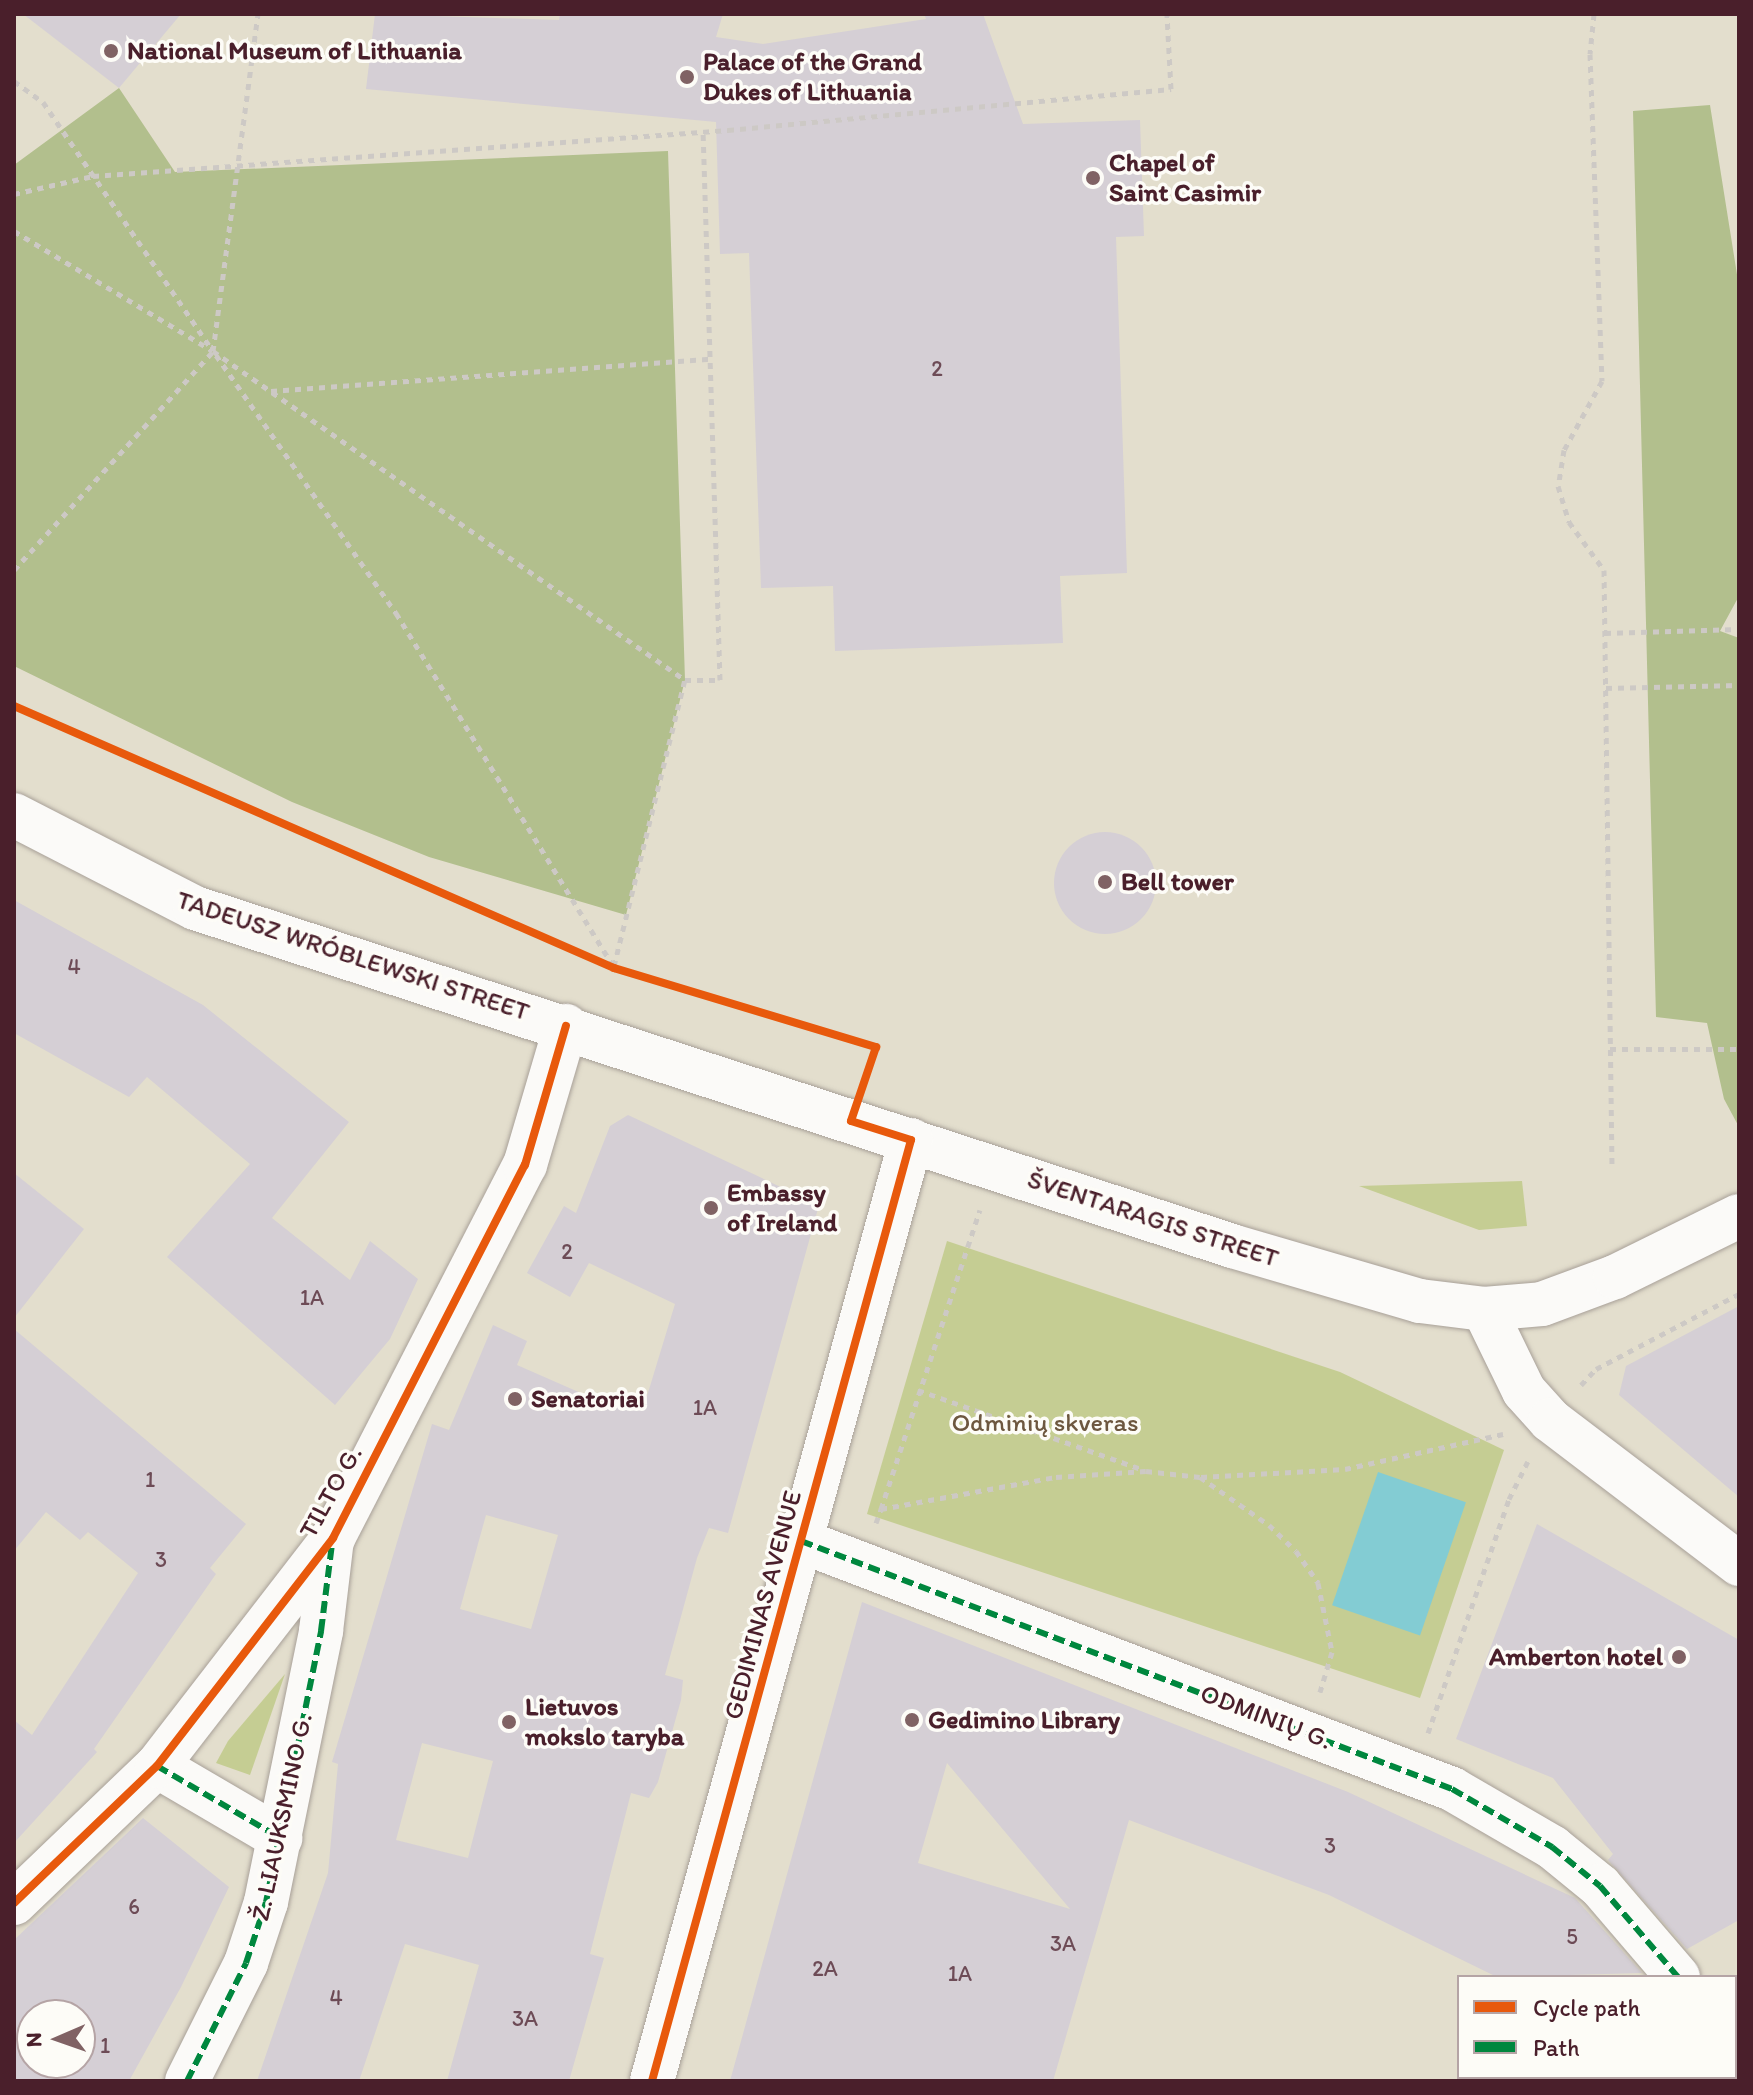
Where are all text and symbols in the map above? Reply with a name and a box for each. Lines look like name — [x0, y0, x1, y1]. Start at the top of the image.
place label: National Museum of Lithuania — [127, 35, 462, 67]
marker: National Museum of Lithuania — [102, 42, 120, 60]
place label: Palace of the Grand Dukes of Lithuania — [703, 46, 921, 108]
marker: Palace of the Grand Dukes of Lithuania — [678, 68, 696, 86]
place label: Chapel of Saint Casimir — [1109, 147, 1260, 208]
marker: Chapel of Saint Casimir — [1084, 169, 1102, 187]
house number: 2 — [931, 356, 943, 382]
place label: Bell tower — [1121, 866, 1234, 898]
marker: Bell tower — [1096, 873, 1114, 891]
street label: TADEUSZ WRÓBLEWSKI STREET — [172, 884, 534, 1028]
house number: 4 — [67, 954, 81, 980]
street label: ŠVENTARAGIS STREET — [1023, 1164, 1283, 1274]
place label: Embassy of Ireland — [727, 1177, 838, 1238]
marker: Embassy of Ireland — [702, 1199, 720, 1217]
house number: 2 — [561, 1239, 573, 1265]
house number: 1A — [300, 1285, 324, 1311]
place label: Senatoriai — [531, 1383, 645, 1415]
marker: Senatoriai — [506, 1390, 524, 1408]
house number: 1A — [693, 1395, 717, 1421]
park label: Odminių skveras — [952, 1407, 1138, 1439]
street label: TILTO G. — [293, 1440, 369, 1544]
house number: 1 — [145, 1467, 155, 1493]
street label: GEDIMINAS AVENUE — [718, 1488, 808, 1722]
house number: 3 — [155, 1547, 167, 1573]
place label: Amberton hotel — [1489, 1641, 1663, 1673]
marker: Amberton hotel — [1670, 1648, 1688, 1666]
street label: ODMINIŲ G. — [1196, 1678, 1336, 1756]
place label: Lietuvos mokslo taryba — [525, 1691, 683, 1752]
place label: Gedimino Library — [928, 1704, 1119, 1736]
street label: Ž. LIAUKSMINO G. — [245, 1710, 319, 1924]
marker: Gedimino Library — [903, 1711, 921, 1729]
marker: Lietuvos mokslo taryba — [500, 1713, 518, 1731]
house number: 3 — [1324, 1833, 1336, 1859]
house number: 6 — [128, 1894, 140, 1920]
house number: 5 — [1566, 1924, 1578, 1950]
house number: 3A — [1050, 1931, 1076, 1957]
house number: 2A — [812, 1956, 838, 1982]
house number: 1A — [948, 1961, 972, 1987]
legend — [1457, 1975, 1737, 2079]
house number: 4 — [329, 1985, 343, 2011]
text: Cycle path — [1533, 1993, 1640, 2022]
north arrow — [16, 1999, 96, 2079]
house number: 3A — [512, 2006, 538, 2032]
text: N — [20, 2032, 47, 2048]
house number: 1 — [100, 2033, 110, 2059]
text: Path — [1533, 2033, 1580, 2062]

